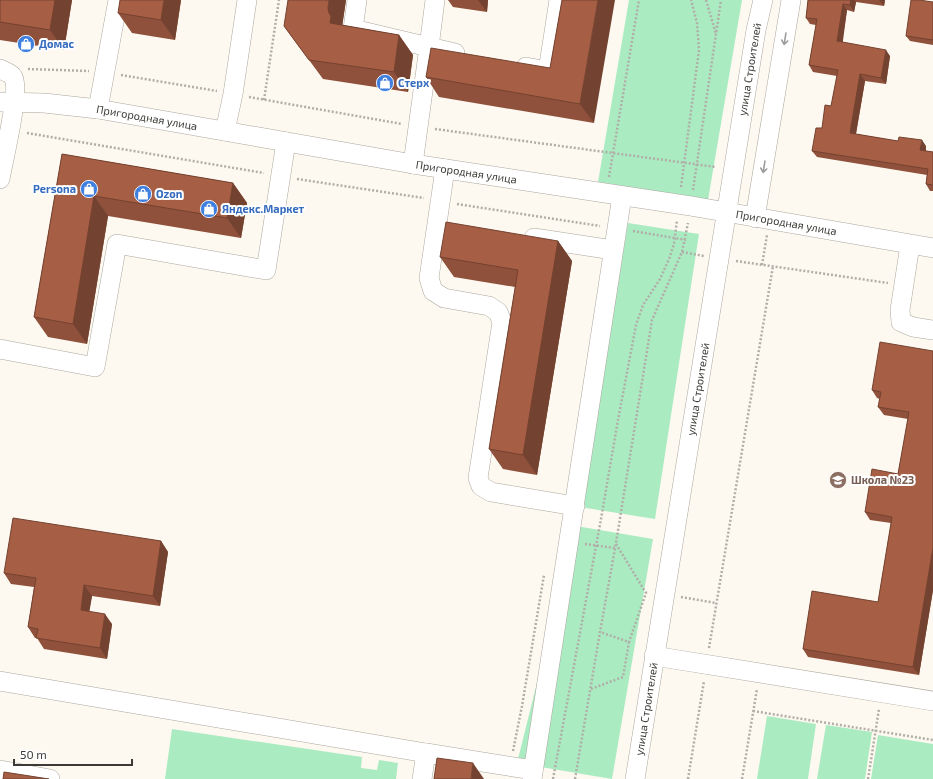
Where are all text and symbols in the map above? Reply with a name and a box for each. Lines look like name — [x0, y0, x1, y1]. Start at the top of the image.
street label: улица Строителей — [735, 21, 763, 117]
one-way arrow — [781, 32, 789, 45]
shop icon: Домас — [16, 34, 36, 54]
place label: Домас — [39, 37, 75, 50]
shop icon: Стерх — [375, 73, 395, 93]
place label: Стерх — [398, 76, 430, 89]
street label: Пригородная улица — [96, 102, 198, 132]
street label: Пригородная улица — [415, 157, 518, 186]
one-way arrow — [760, 160, 768, 173]
shop icon: Persona — [79, 179, 99, 199]
place label: Persona — [33, 182, 76, 195]
shop icon: Ozon — [133, 184, 153, 204]
place label: Ozon — [156, 187, 182, 200]
shop icon: Яндекс.Маркет — [199, 199, 219, 219]
place label: Яндекс.Маркет — [222, 202, 305, 215]
street label: Пригородная улица — [735, 207, 838, 237]
street label: улица Строителей — [684, 342, 711, 437]
school or university icon: Школа №23 — [828, 470, 848, 490]
place label: Школа №23 — [851, 473, 914, 486]
street label: улица Строителей — [632, 661, 660, 756]
scale bar — [14, 741, 132, 767]
text: 50 m — [20, 747, 47, 761]

